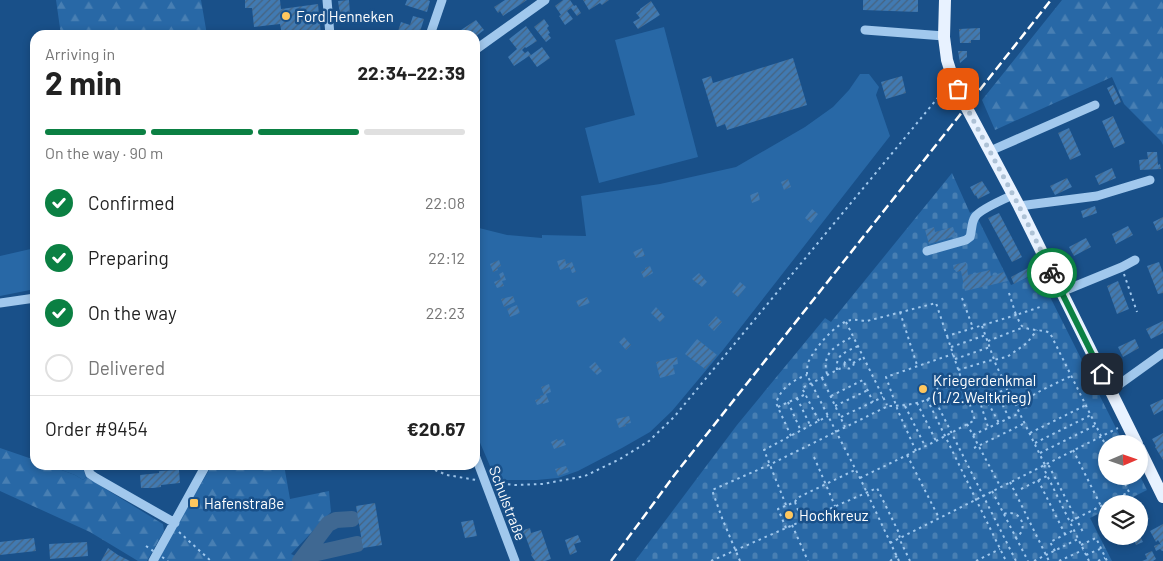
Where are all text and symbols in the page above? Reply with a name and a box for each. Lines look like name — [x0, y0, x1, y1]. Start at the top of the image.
place label: Ford Henneken — [296, 7, 394, 25]
marker: Ford Henneken — [280, 10, 292, 22]
text: Arriving in — [45, 44, 115, 63]
text: 22:34–22:39 — [357, 61, 465, 84]
text: 2 min — [45, 63, 122, 101]
pin — [937, 68, 979, 110]
icon: bag — [944, 75, 972, 103]
text: On the way · 90 m — [45, 143, 163, 162]
icon: check — [45, 189, 73, 217]
text: Confirmed — [88, 191, 175, 214]
text: 22:08 — [425, 193, 465, 212]
icon: check — [45, 244, 73, 272]
text: Preparing — [88, 246, 169, 269]
text: 22:12 — [428, 248, 465, 267]
courier — [1027, 248, 1077, 298]
icon: bike — [1038, 259, 1066, 287]
icon: check — [45, 299, 73, 327]
text: On the way — [88, 301, 177, 324]
text: 22:23 — [426, 303, 465, 322]
pin — [1081, 353, 1123, 395]
text: Delivered — [88, 356, 165, 379]
icon: home — [1088, 360, 1116, 388]
place label: Kriegerdenkmal (1./2.Weltkrieg) — [932, 371, 1036, 406]
marker: Kriegerdenkmal (1./2.Weltkrieg) — [917, 383, 929, 395]
text: Order #9454 — [45, 417, 148, 440]
text: €20.67 — [407, 417, 465, 440]
north arrow — [1098, 435, 1148, 485]
map controls — [1098, 435, 1148, 545]
street label: Schulstraße — [486, 463, 530, 543]
place label: Hafenstraße — [204, 494, 284, 512]
button: layers — [1098, 495, 1148, 545]
marker: Hafenstraße — [188, 497, 200, 509]
place label: Hochkreuz — [799, 506, 869, 524]
marker: Hochkreuz — [783, 509, 795, 521]

